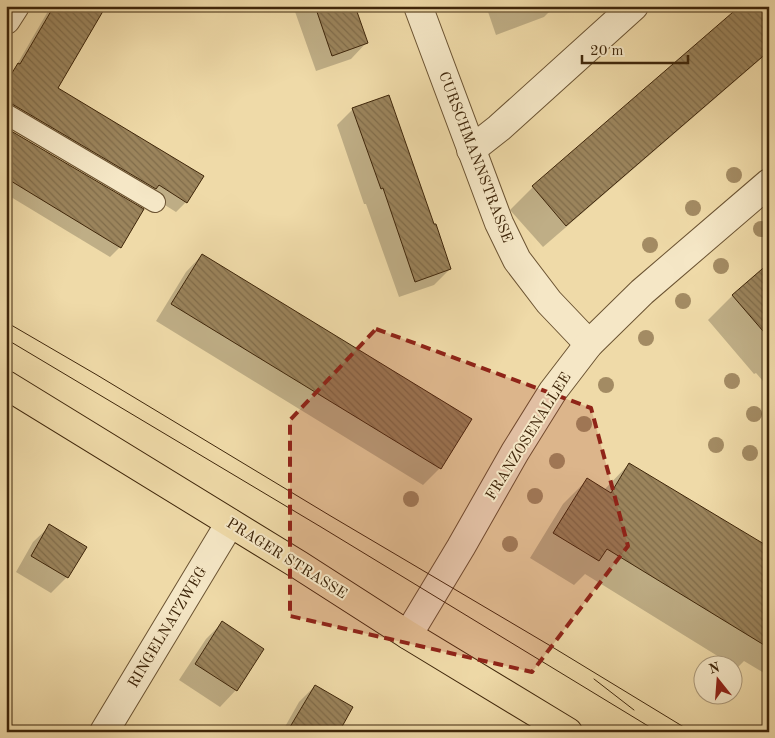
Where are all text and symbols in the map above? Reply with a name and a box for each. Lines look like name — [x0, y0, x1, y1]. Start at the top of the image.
scale bar — [582, 32, 689, 64]
text: 20 m — [590, 44, 624, 59]
street label: CURSCHMANNSTRASSE — [435, 70, 514, 245]
street label: FRANZOSENALLEE — [484, 370, 575, 503]
street label: PRAGER STRASSE — [223, 516, 349, 602]
street label: RINGELNATZWEG — [126, 564, 210, 691]
north arrow — [692, 656, 742, 706]
text: N — [707, 660, 722, 677]

